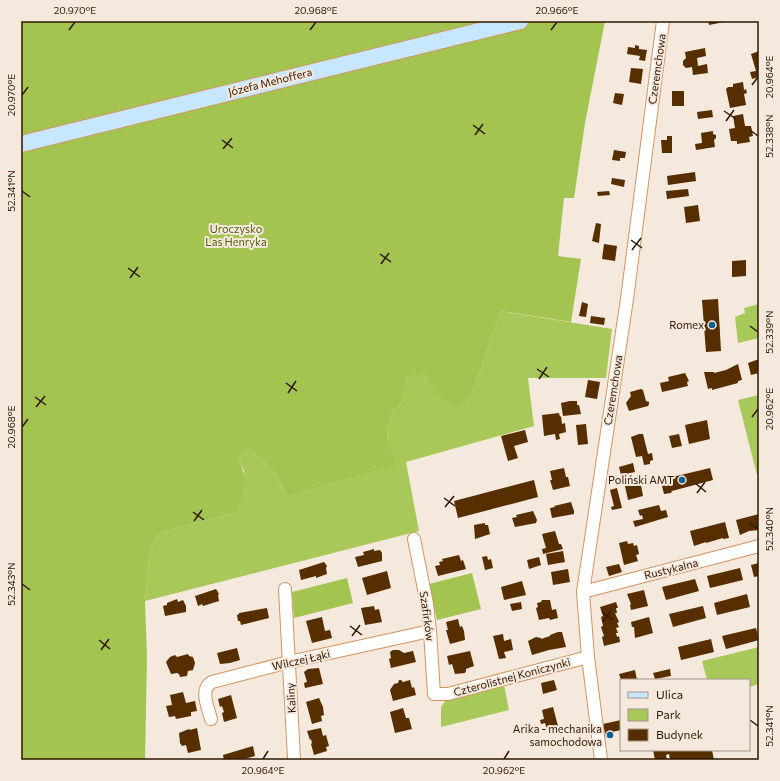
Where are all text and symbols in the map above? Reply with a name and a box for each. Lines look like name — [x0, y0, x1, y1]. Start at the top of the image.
text: 20.970°E — [54, 4, 96, 16]
text: 20.968°E — [295, 4, 338, 16]
text: 20.966°E — [536, 4, 579, 16]
street label: Czeremchowa — [645, 33, 668, 105]
text: 20.964°E — [763, 56, 775, 98]
street label: Józefa Mehoffera — [227, 65, 313, 99]
text: 20.970°E — [5, 74, 17, 116]
text: 52.338°N — [763, 114, 775, 158]
text: 52.341°N — [5, 170, 17, 212]
park label: Uroczysko Las Henryka — [205, 222, 267, 248]
text: 52.339°N — [763, 310, 775, 354]
place label: Romex — [669, 318, 704, 331]
marker: Romex — [707, 320, 717, 330]
street label: Czeremchowa — [601, 354, 624, 426]
text: 20.962°E — [763, 388, 775, 430]
text: 20.968°E — [5, 405, 17, 448]
place label: Poliński AMT — [608, 473, 674, 486]
marker: Poliński AMT — [677, 475, 687, 485]
text: 52.340°N — [763, 507, 775, 551]
street label: Rustykalna — [643, 556, 699, 581]
text: 52.343°N — [5, 562, 17, 606]
street label: Szafirków — [418, 590, 437, 642]
street label: Wilczej Łąki — [270, 646, 331, 673]
street label: Czterolistnej Koniczynki — [452, 655, 572, 698]
legend — [620, 679, 750, 751]
street label: Kaliny — [283, 682, 298, 714]
text: Ulica — [656, 687, 683, 701]
text: 52.341°N — [763, 705, 775, 747]
text: Park — [656, 707, 682, 721]
place label: Arika - mechanika samochodowa — [513, 722, 602, 748]
text: Budynek — [656, 727, 704, 741]
marker: Arika - mechanika samochodowa — [605, 730, 615, 740]
text: 20.964°E — [242, 764, 284, 776]
text: 20.962°E — [483, 764, 525, 776]

